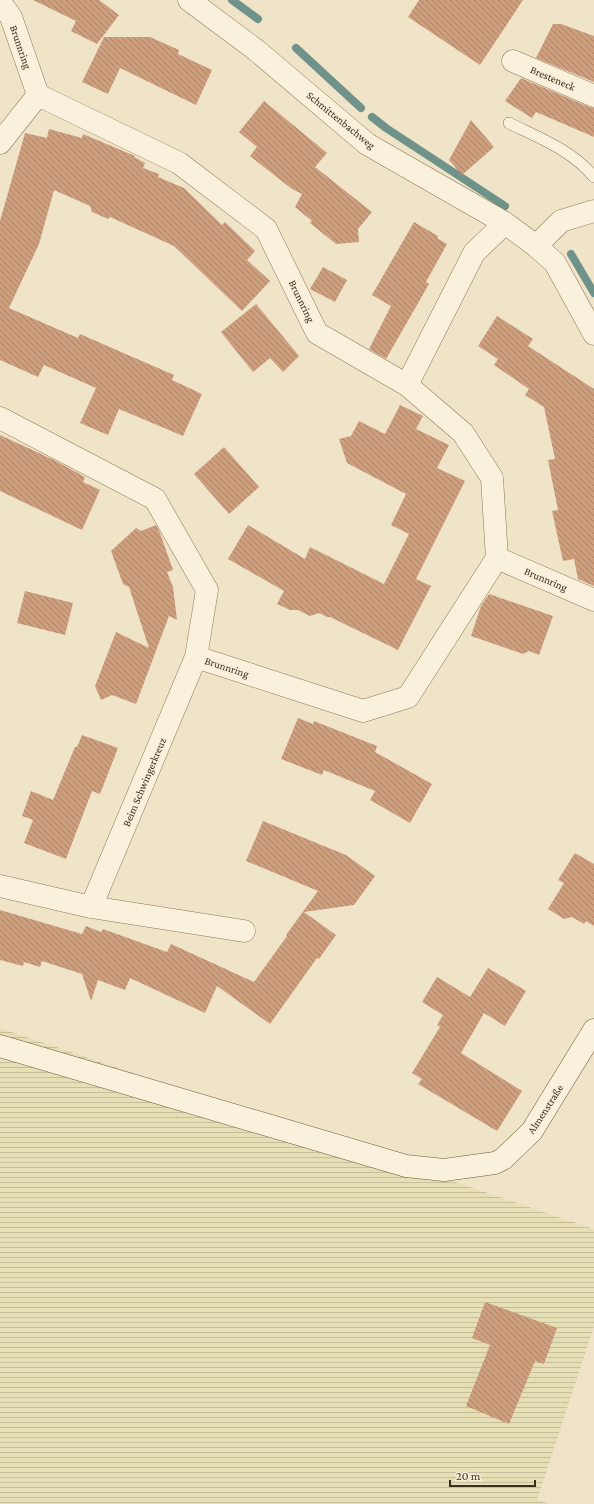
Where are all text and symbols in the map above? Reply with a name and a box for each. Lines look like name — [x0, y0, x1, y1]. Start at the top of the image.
street label: Brunnring — [7, 23, 34, 71]
street label: Bresteneck — [529, 63, 578, 93]
street label: Schmittenbachweg — [304, 89, 378, 152]
street label: Brunnring — [286, 278, 318, 325]
street label: Brunnring — [522, 565, 570, 595]
street label: Brunnring — [203, 654, 251, 681]
street label: Beim Schwingerkreuz — [120, 736, 169, 829]
street label: Almenstraße — [525, 1082, 565, 1136]
scale bar — [450, 1462, 535, 1488]
text: 20 m — [456, 1469, 481, 1483]

